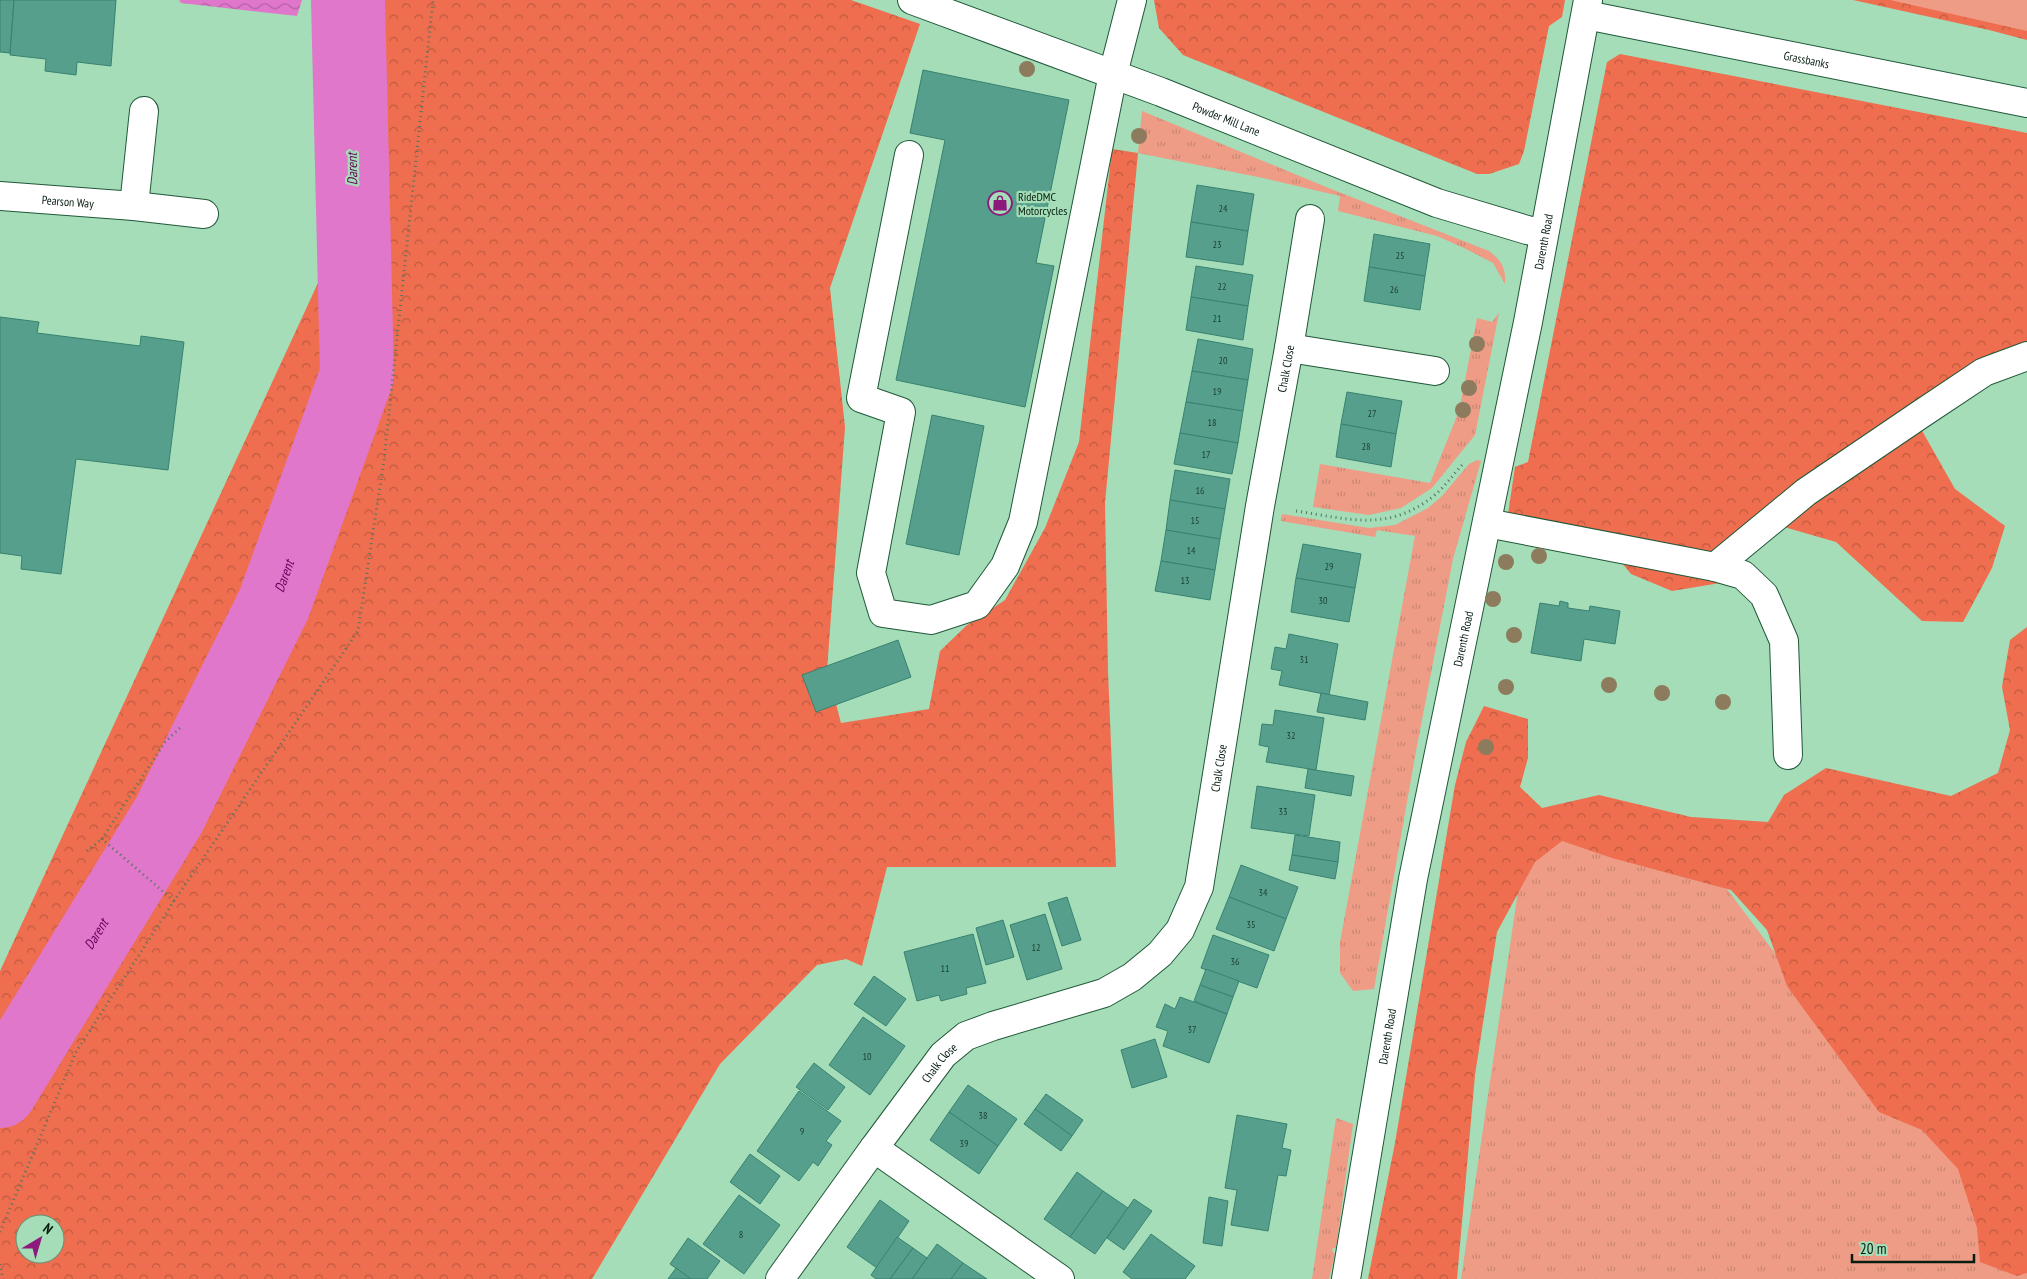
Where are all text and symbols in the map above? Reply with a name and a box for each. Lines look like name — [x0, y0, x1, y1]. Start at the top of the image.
street label: Grassbanks — [1783, 47, 1831, 71]
street label: Powder Mill Lane — [1190, 98, 1262, 139]
water label: Darent — [343, 150, 361, 185]
place label: RideDMC Motorcycles — [1018, 189, 1067, 218]
shop icon: RideDMC Motorcycles — [987, 190, 1013, 216]
street label: Pearson Way — [41, 192, 95, 211]
house number: 24 — [1219, 202, 1228, 215]
street label: Darenth Road — [1530, 213, 1555, 271]
house number: 23 — [1213, 238, 1222, 251]
house number: 25 — [1396, 249, 1405, 262]
house number: 22 — [1218, 280, 1227, 293]
house number: 26 — [1390, 283, 1399, 296]
house number: 21 — [1213, 312, 1222, 325]
street label: Chalk Close — [1274, 344, 1297, 393]
house number: 20 — [1219, 354, 1228, 367]
house number: 19 — [1213, 385, 1222, 398]
house number: 27 — [1368, 407, 1377, 420]
house number: 18 — [1208, 416, 1217, 429]
house number: 28 — [1362, 440, 1371, 453]
house number: 17 — [1202, 448, 1211, 461]
house number: 16 — [1196, 484, 1205, 497]
house number: 15 — [1191, 514, 1200, 527]
house number: 14 — [1187, 544, 1196, 557]
water label: Darent — [270, 556, 299, 594]
house number: 29 — [1325, 560, 1334, 573]
house number: 13 — [1181, 574, 1190, 587]
house number: 30 — [1319, 594, 1328, 607]
street label: Darenth Road — [1450, 610, 1476, 668]
house number: 31 — [1300, 653, 1309, 666]
house number: 32 — [1287, 729, 1296, 742]
street label: Chalk Close — [1207, 743, 1229, 793]
house number: 33 — [1279, 805, 1288, 818]
house number: 34 — [1259, 886, 1268, 899]
water label: Darent — [80, 914, 113, 953]
house number: 35 — [1247, 918, 1256, 931]
house number: 12 — [1032, 941, 1041, 954]
house number: 36 — [1231, 955, 1240, 968]
house number: 11 — [941, 962, 950, 975]
street label: Darenth Road — [1375, 1007, 1399, 1065]
house number: 37 — [1188, 1023, 1197, 1036]
street label: Chalk Close — [918, 1039, 960, 1085]
house number: 10 — [863, 1050, 872, 1063]
house number: 38 — [979, 1109, 988, 1122]
house number: 9 — [800, 1125, 804, 1138]
house number: 39 — [960, 1137, 969, 1150]
north arrow — [15, 1214, 65, 1264]
text: N — [39, 1219, 57, 1238]
house number: 8 — [739, 1228, 743, 1241]
scale bar — [1852, 1232, 1974, 1264]
text: 20 m — [1860, 1239, 1886, 1258]

